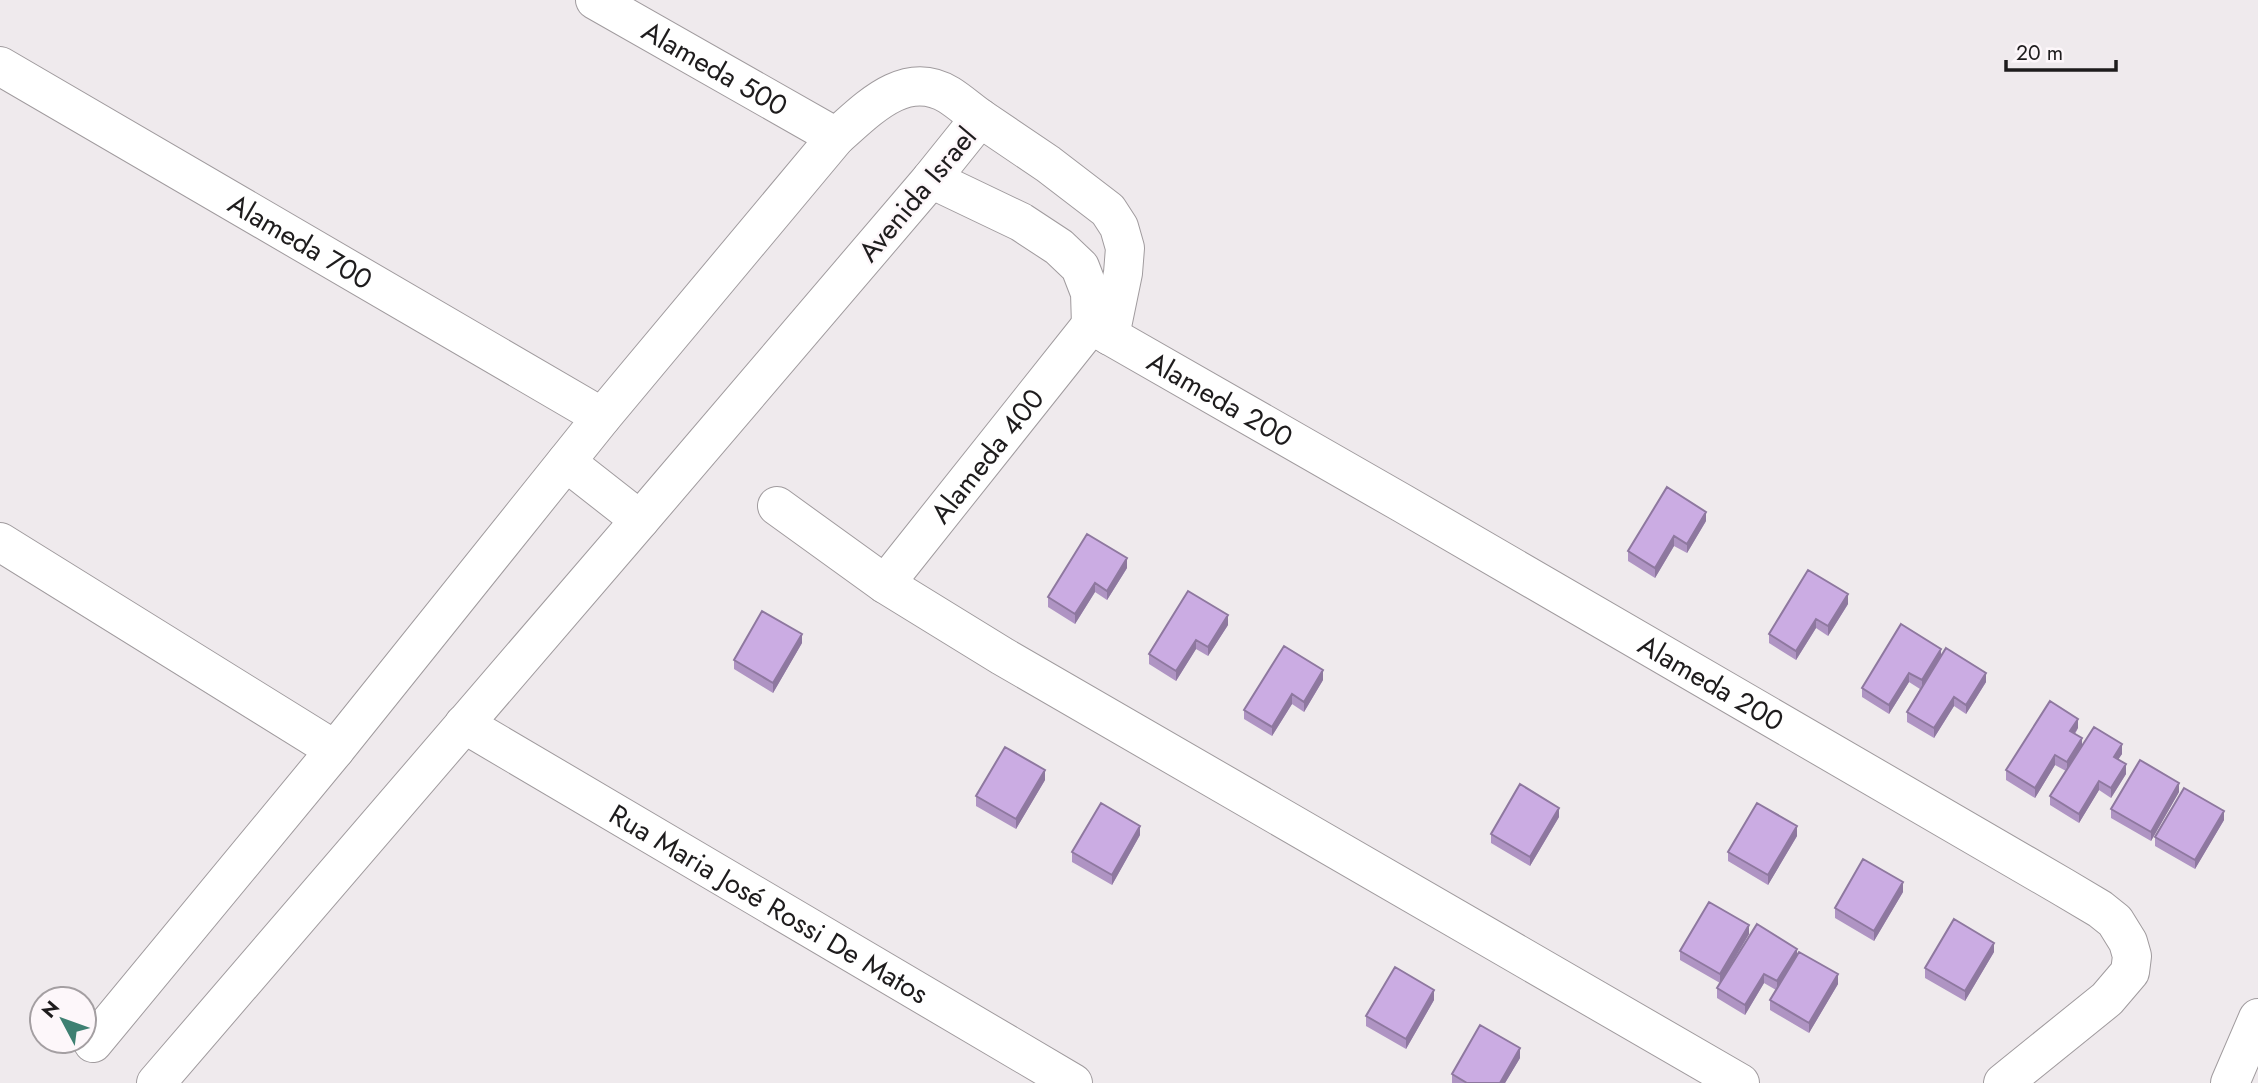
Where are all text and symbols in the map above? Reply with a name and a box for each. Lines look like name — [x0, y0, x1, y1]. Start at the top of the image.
street label: Alameda 500 — [634, 11, 795, 126]
scale bar — [2006, 28, 2116, 72]
text: 20 m — [2016, 38, 2063, 68]
street label: Avenida Israel — [849, 118, 986, 271]
street label: Alameda 700 — [221, 183, 380, 300]
street label: Alameda 200 — [1139, 341, 1300, 457]
street label: Alameda 400 — [921, 380, 1054, 532]
street label: Alameda 200 — [1631, 625, 1791, 741]
street label: Rua Maria José Rossi De Matos — [602, 794, 936, 1014]
north arrow — [28, 985, 98, 1055]
text: N — [35, 995, 66, 1024]

